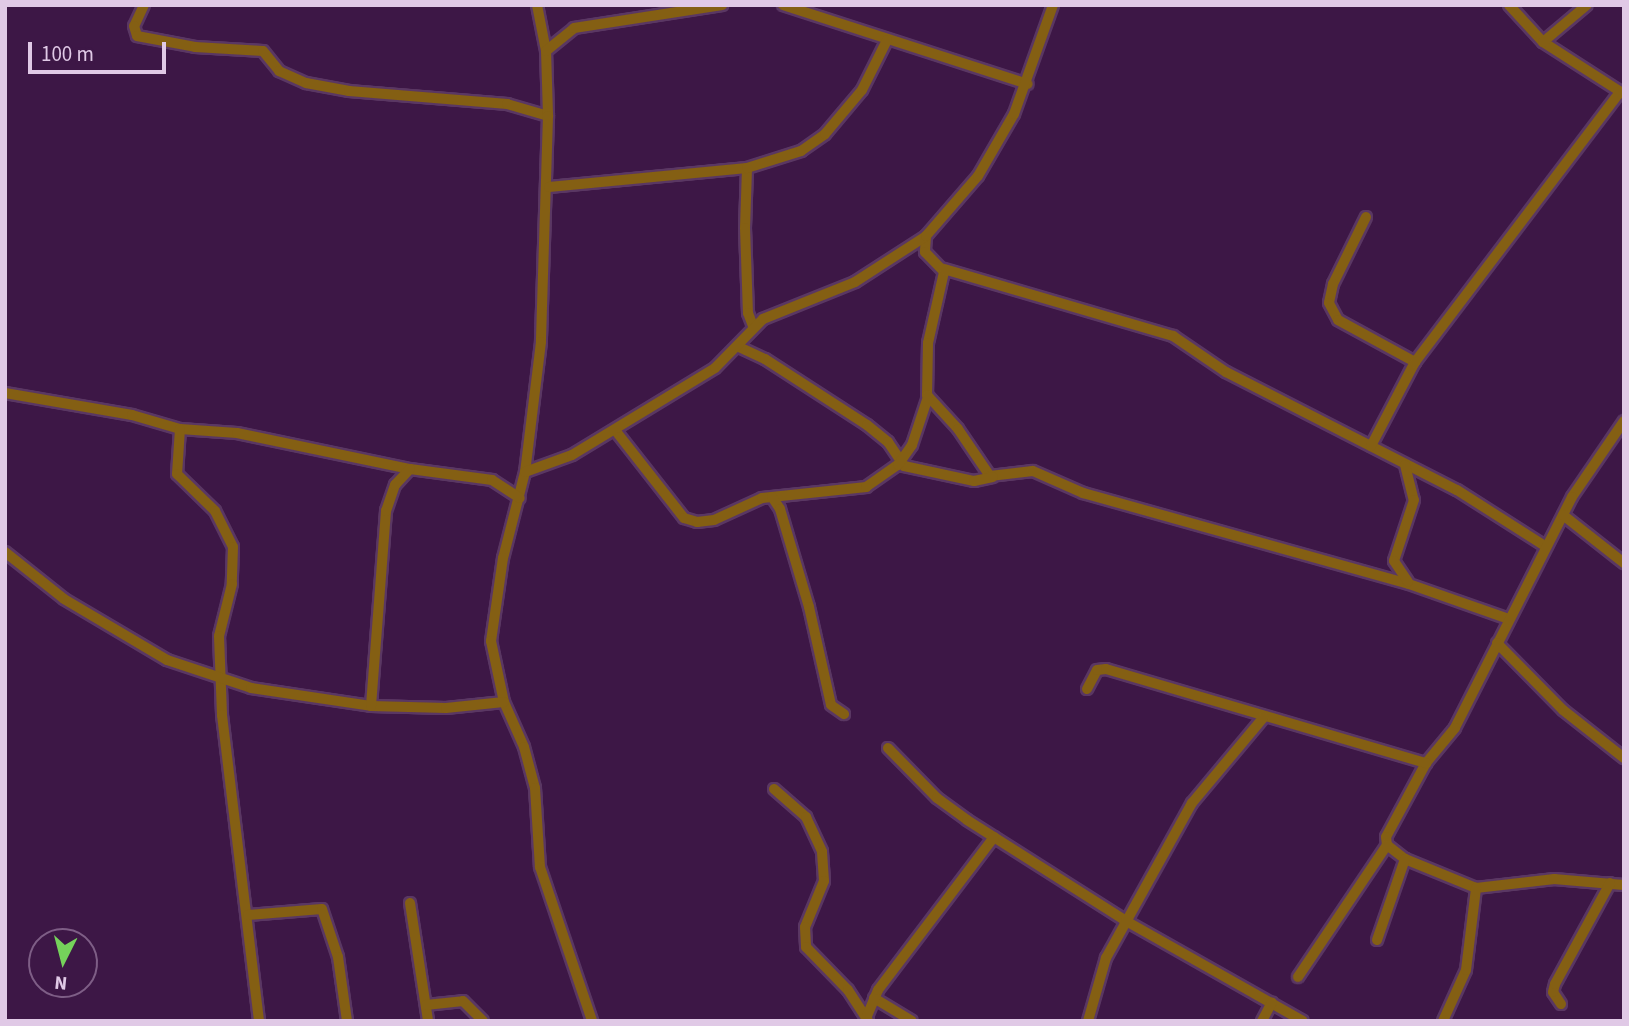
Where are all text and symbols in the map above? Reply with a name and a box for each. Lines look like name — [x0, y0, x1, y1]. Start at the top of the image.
scale bar — [32, 28, 170, 72]
text: 100 m — [41, 39, 94, 69]
north arrow — [28, 928, 98, 998]
text: N — [53, 968, 69, 996]

